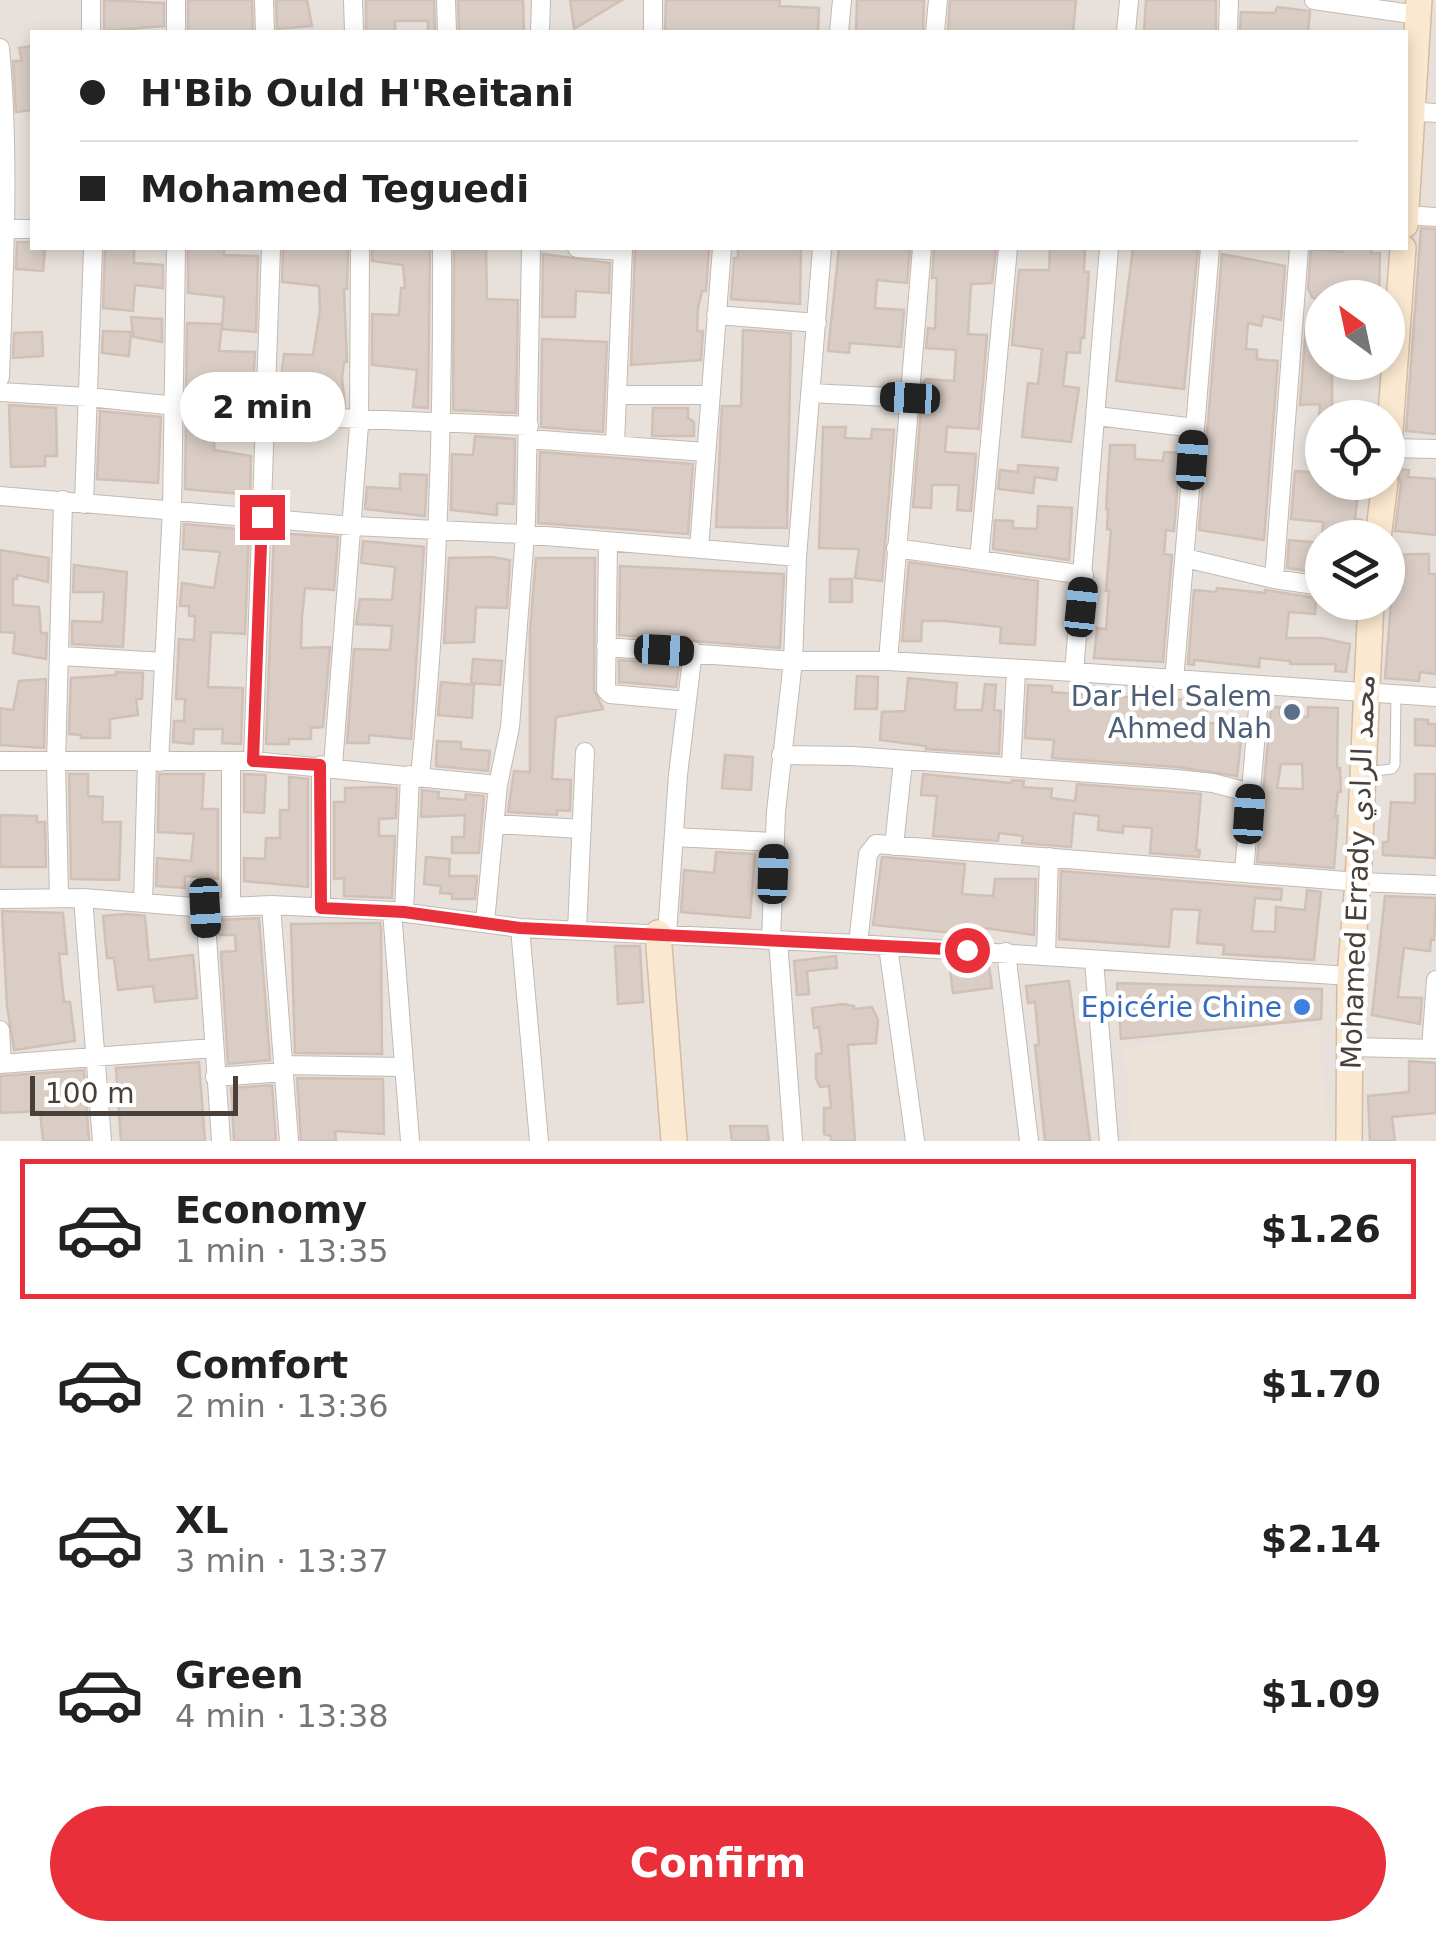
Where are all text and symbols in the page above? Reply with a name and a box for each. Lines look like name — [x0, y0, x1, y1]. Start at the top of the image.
text: H'Bib Ould H'Reitani — [140, 71, 574, 115]
text: Mohamed Teguedi — [140, 167, 529, 211]
north arrow — [1305, 280, 1405, 380]
map controls — [1305, 280, 1405, 620]
callout: 2 min — [180, 372, 344, 442]
car — [879, 381, 941, 415]
text: 2 min — [212, 388, 313, 426]
button: locate — [1305, 400, 1405, 500]
car — [1175, 429, 1209, 491]
route end — [240, 495, 285, 540]
button: layers — [1305, 520, 1405, 620]
car — [1063, 576, 1099, 638]
car — [633, 633, 695, 667]
street label: Mohamed Errady محمد الرادي — [1335, 674, 1381, 1070]
place label: Dar Hel Salem Ahmed Nah — [1071, 680, 1272, 745]
marker: Dar Hel Salem Ahmed Nah — [1281, 701, 1303, 723]
car — [1232, 783, 1266, 845]
car — [757, 843, 789, 905]
car — [188, 877, 222, 939]
route start — [945, 928, 990, 973]
place label: Epicérie Chine — [1081, 991, 1282, 1024]
marker: Epicérie Chine — [1291, 996, 1313, 1018]
scale bar — [30, 1071, 238, 1116]
text: 100 m — [45, 1077, 135, 1110]
icon: car — [55, 1184, 145, 1274]
text: Economy — [175, 1188, 367, 1232]
text: $1.26 — [1261, 1207, 1381, 1251]
text: 1 min · 13:35 — [175, 1232, 389, 1270]
icon: car — [55, 1339, 145, 1429]
text: Comfort — [175, 1343, 348, 1387]
text: $1.70 — [1261, 1362, 1381, 1406]
text: 2 min · 13:36 — [175, 1387, 389, 1425]
icon: car — [55, 1494, 145, 1584]
text: XL — [175, 1498, 229, 1542]
text: $2.14 — [1261, 1517, 1381, 1561]
text: 3 min · 13:37 — [175, 1542, 389, 1580]
icon: car — [55, 1649, 145, 1739]
text: Green — [175, 1653, 304, 1697]
text: $1.09 — [1261, 1672, 1381, 1716]
text: 4 min · 13:38 — [175, 1697, 389, 1735]
button: Confirm — [50, 1806, 1386, 1921]

